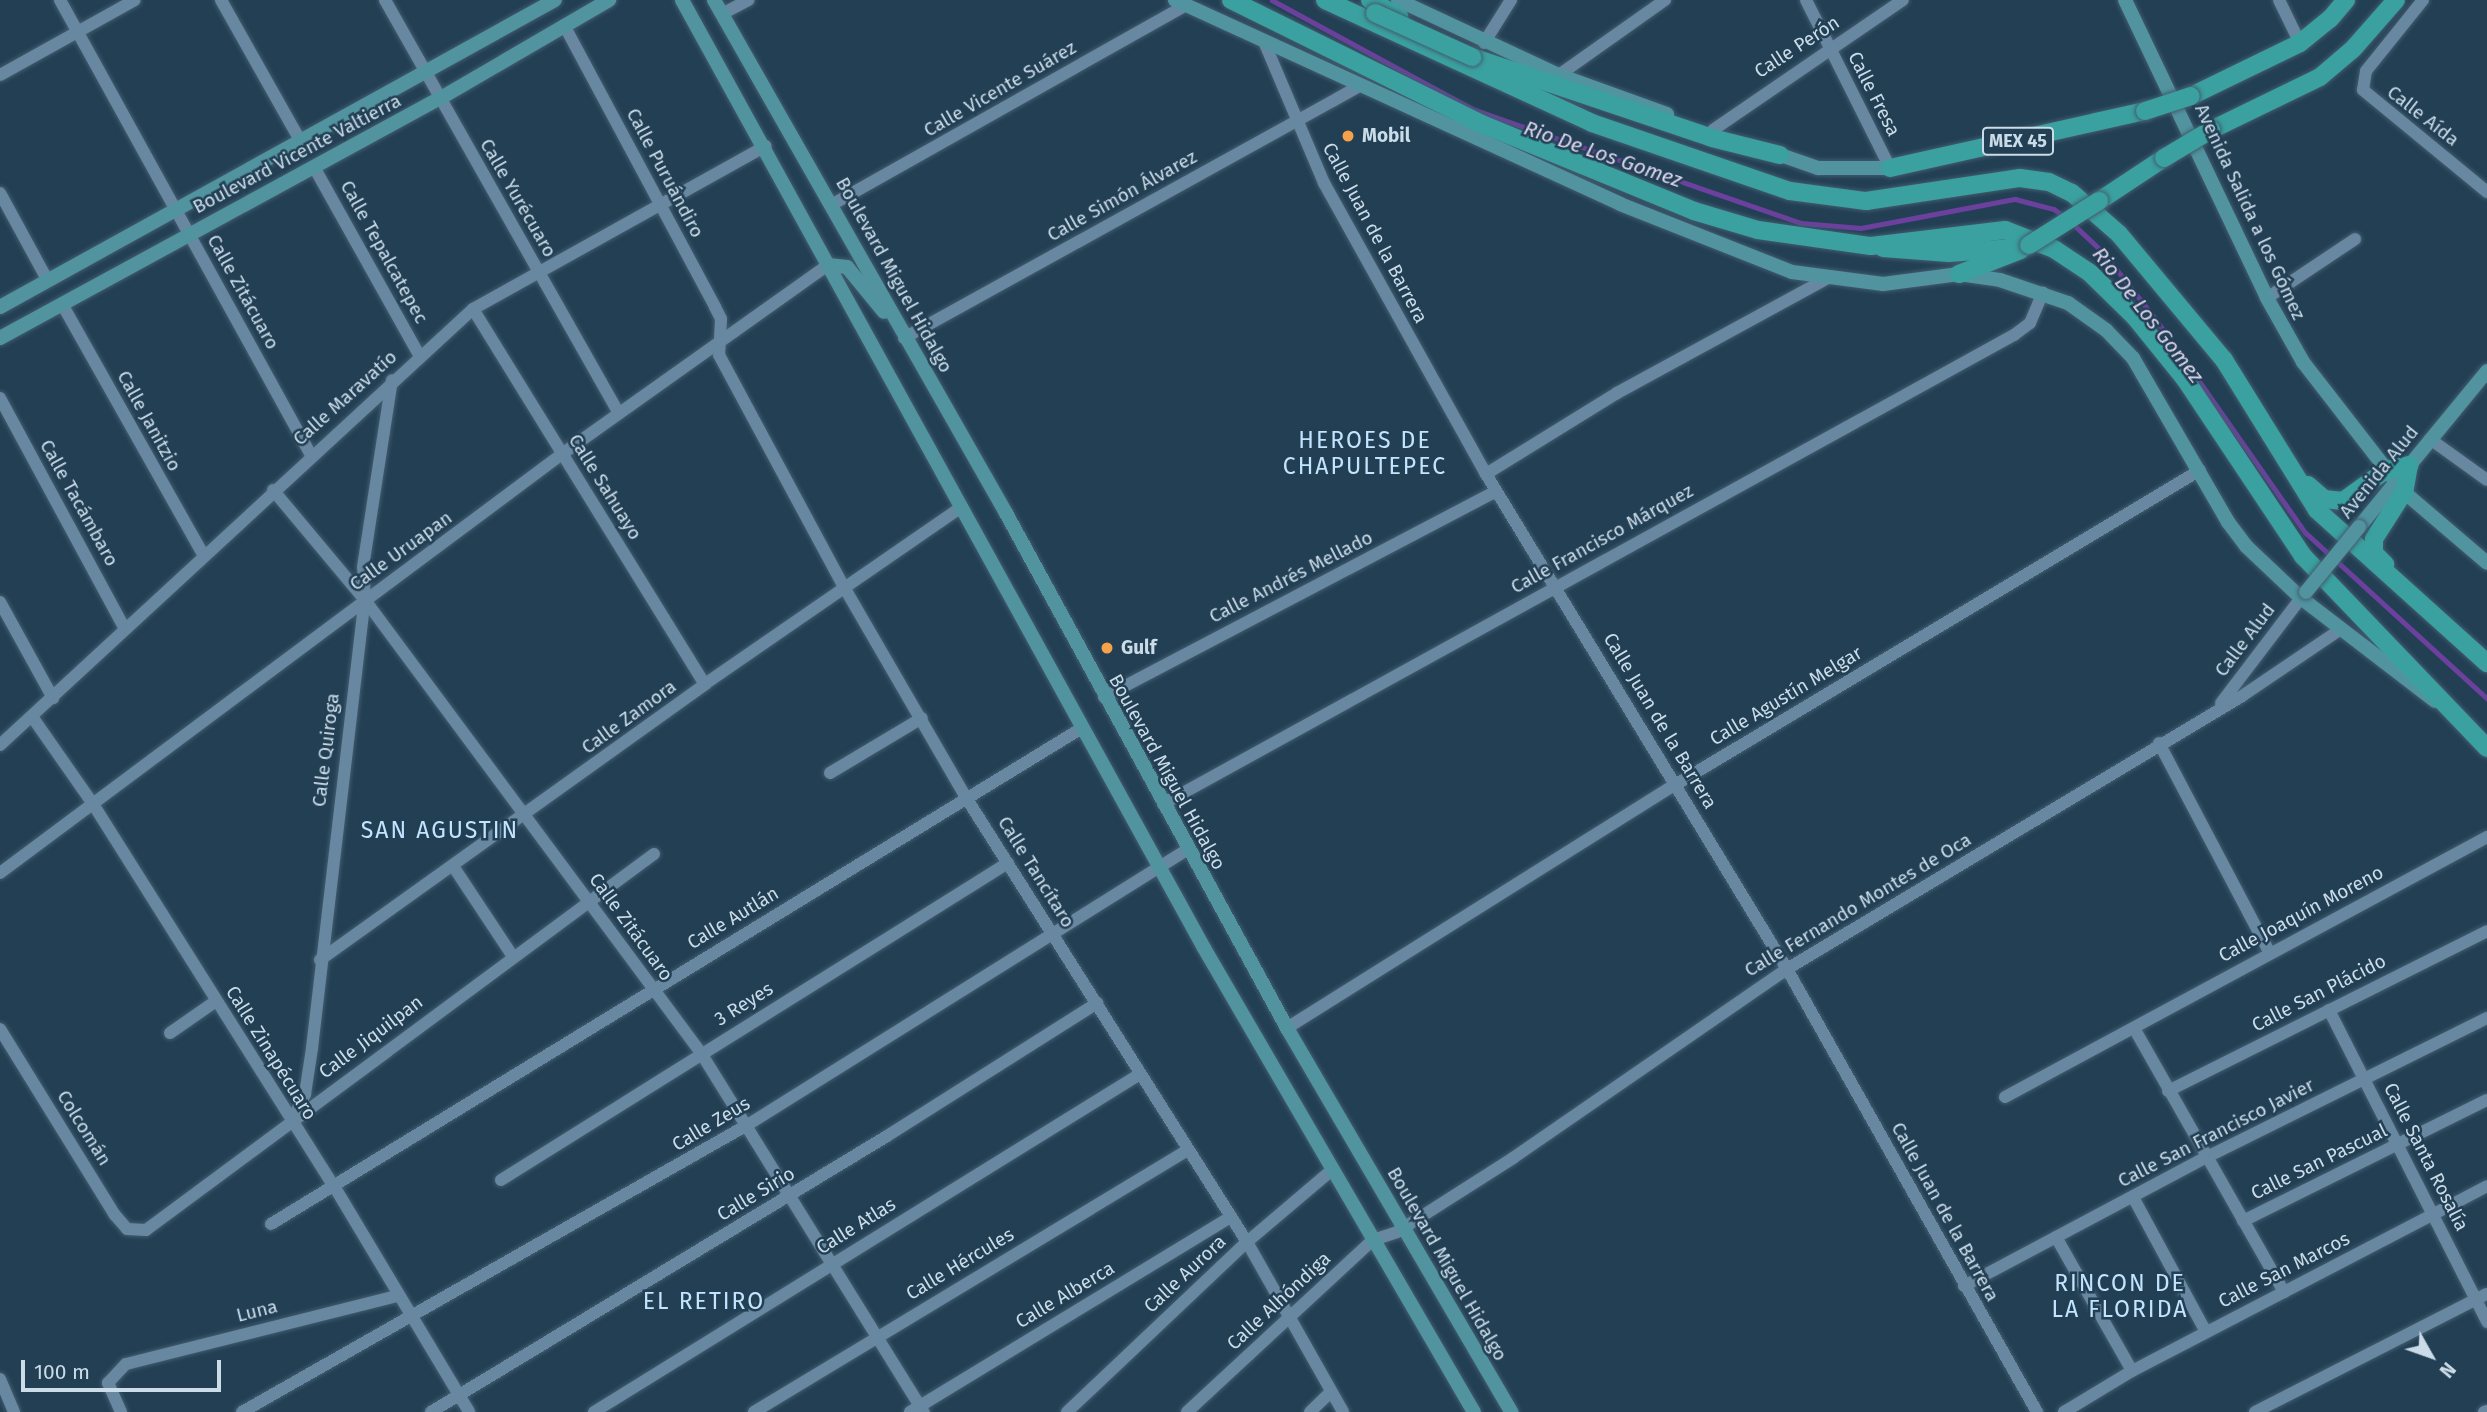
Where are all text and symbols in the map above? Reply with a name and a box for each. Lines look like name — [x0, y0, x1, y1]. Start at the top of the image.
street label: Calle Perón — [1750, 11, 1844, 83]
street label: Calle Vicente Suárez — [920, 36, 1080, 142]
street label: Calle Fresa — [1843, 48, 1905, 140]
street label: Calle Aída — [2383, 81, 2463, 151]
street label: Boulevard Vicente Valtierra — [189, 89, 405, 219]
street label: Avenida Salida a los Gómez — [2190, 100, 2310, 324]
street label: Calle Puruándiro — [621, 104, 709, 242]
water label: Rio De Los Gomez — [1521, 115, 1685, 193]
place label: Mobil — [1362, 125, 1410, 147]
road number: MEX 45 — [1981, 126, 2055, 156]
marker: Mobil — [1340, 128, 1356, 144]
street label: Calle Yurécuaro — [475, 135, 561, 261]
street label: Calle Juan de la Barrera — [1318, 139, 1432, 327]
street label: Calle Simón Álvarez — [1043, 145, 1201, 247]
street label: Boulevard Miguel Hidalgo — [831, 173, 957, 377]
street label: Calle Tepalcatepec — [335, 177, 433, 327]
street label: Calle Zitácuaro — [202, 231, 284, 353]
water label: Rio De Los Gomez — [2087, 242, 2209, 388]
street label: Calle Maravatío — [288, 346, 402, 450]
street label: Calle Janitzio — [112, 367, 186, 475]
street label: Avenida Alud — [2335, 421, 2423, 523]
district label: HEROES DE CHAPULTEPEC — [1284, 426, 1446, 480]
street label: Calle Sahuayo — [563, 430, 647, 544]
street label: Calle Tacámbaro — [35, 436, 123, 570]
street label: Calle Francisco Márquez — [1507, 479, 1697, 599]
street label: Calle Uruapan — [345, 506, 457, 596]
street label: Calle Andrés Mellado — [1205, 526, 1377, 628]
street label: Calle Alud — [2210, 599, 2280, 681]
street label: Calle Juan de la Barrera — [1598, 629, 1722, 813]
place label: Gulf — [1121, 637, 1157, 659]
marker: Gulf — [1099, 640, 1115, 656]
street label: Calle Agustín Melgar — [1706, 641, 1866, 751]
street label: Boulevard Miguel Hidalgo — [1104, 670, 1230, 874]
street label: Calle Zamora — [577, 675, 681, 759]
street label: Calle Quiroga — [308, 692, 344, 808]
street label: Calle Tancítaro — [993, 812, 1079, 932]
district label: SAN AGUSTIN — [362, 816, 518, 844]
street label: Calle Fernando Montes de Oca — [1741, 828, 1975, 982]
street label: Calle Joaquín Moreno — [2215, 861, 2387, 967]
street label: Calle Zitácuaro — [584, 869, 678, 985]
street label: Calle Autlán — [683, 882, 783, 954]
street label: Calle San Plácido — [2248, 949, 2390, 1037]
street label: 3 Reyes — [711, 977, 777, 1031]
street label: Calle Zinapécuaro — [221, 982, 321, 1124]
street label: Calle Jiquilpan — [315, 991, 427, 1083]
street label: Calle San Francisco Javier — [2114, 1074, 2318, 1192]
street label: Calle Santa Rosalía — [2379, 1079, 2473, 1235]
street label: Colcomán — [52, 1086, 116, 1170]
street label: Calle Zeus — [668, 1092, 754, 1156]
street label: Calle Juan de la Barrera — [1886, 1118, 2004, 1306]
street label: Calle San Pascual — [2247, 1119, 2391, 1205]
street label: Calle Sirio — [713, 1162, 799, 1226]
street label: Boulevard Miguel Hidalgo — [1382, 1163, 1512, 1365]
street label: Calle Atlas — [812, 1193, 900, 1259]
street label: Calle Hércules — [902, 1223, 1018, 1305]
street label: Calle San Marcos — [2214, 1227, 2354, 1313]
street label: Calle Aurora — [1139, 1230, 1231, 1318]
street label: Calle Alhóndiga — [1222, 1247, 1336, 1355]
street label: Calle Alberca — [1012, 1257, 1118, 1333]
district label: RINCON DE LA FLORIDA — [2053, 1269, 2187, 1323]
district label: EL RETIRO — [644, 1287, 764, 1315]
street label: Luna — [234, 1295, 280, 1327]
north arrow — [2396, 1321, 2466, 1391]
scale bar — [24, 1346, 224, 1390]
text: N — [2435, 1358, 2460, 1382]
text: 100 m — [34, 1359, 90, 1385]

